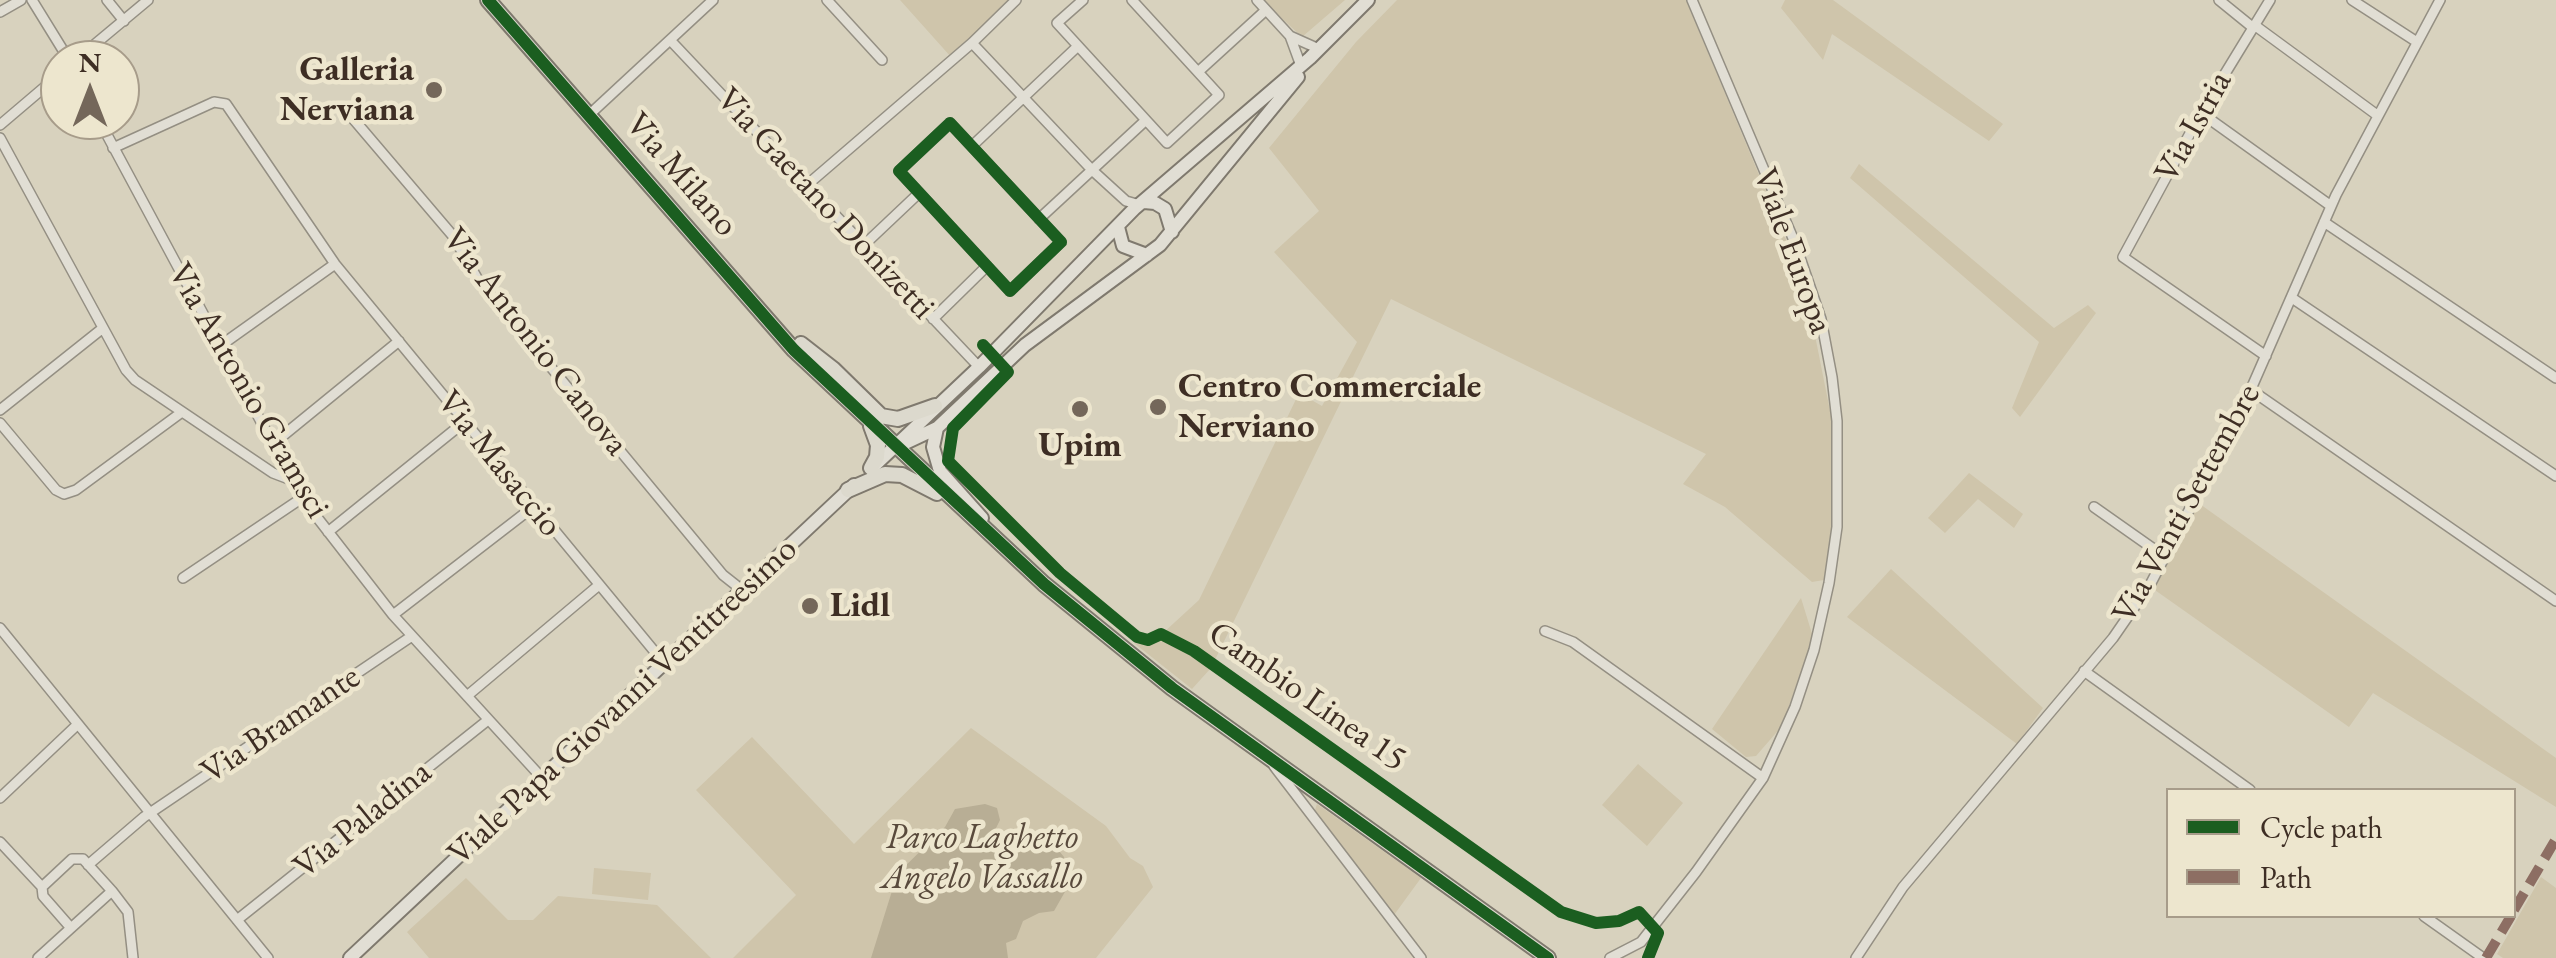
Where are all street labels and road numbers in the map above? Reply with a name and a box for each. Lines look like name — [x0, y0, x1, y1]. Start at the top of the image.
street label: Via Istria — [2146, 64, 2242, 190]
street label: Via Gaetano Donizetti — [707, 79, 943, 329]
street label: Via Milano — [616, 104, 746, 246]
street label: Viale Europa — [1743, 163, 1841, 339]
street label: Via Antonio Canova — [433, 220, 637, 464]
street label: Via Antonio Gramsci — [158, 256, 338, 526]
street label: Via Venti Settembre — [2104, 377, 2270, 631]
street label: Via Masaccio — [427, 382, 571, 546]
street label: Viale Papa Giovanni Ventitreesimo — [440, 529, 806, 875]
street label: Cambio Linea 15 — [1200, 613, 1414, 781]
street label: Via Bramante — [193, 656, 369, 794]
street label: Via Paladina — [286, 752, 440, 888]

